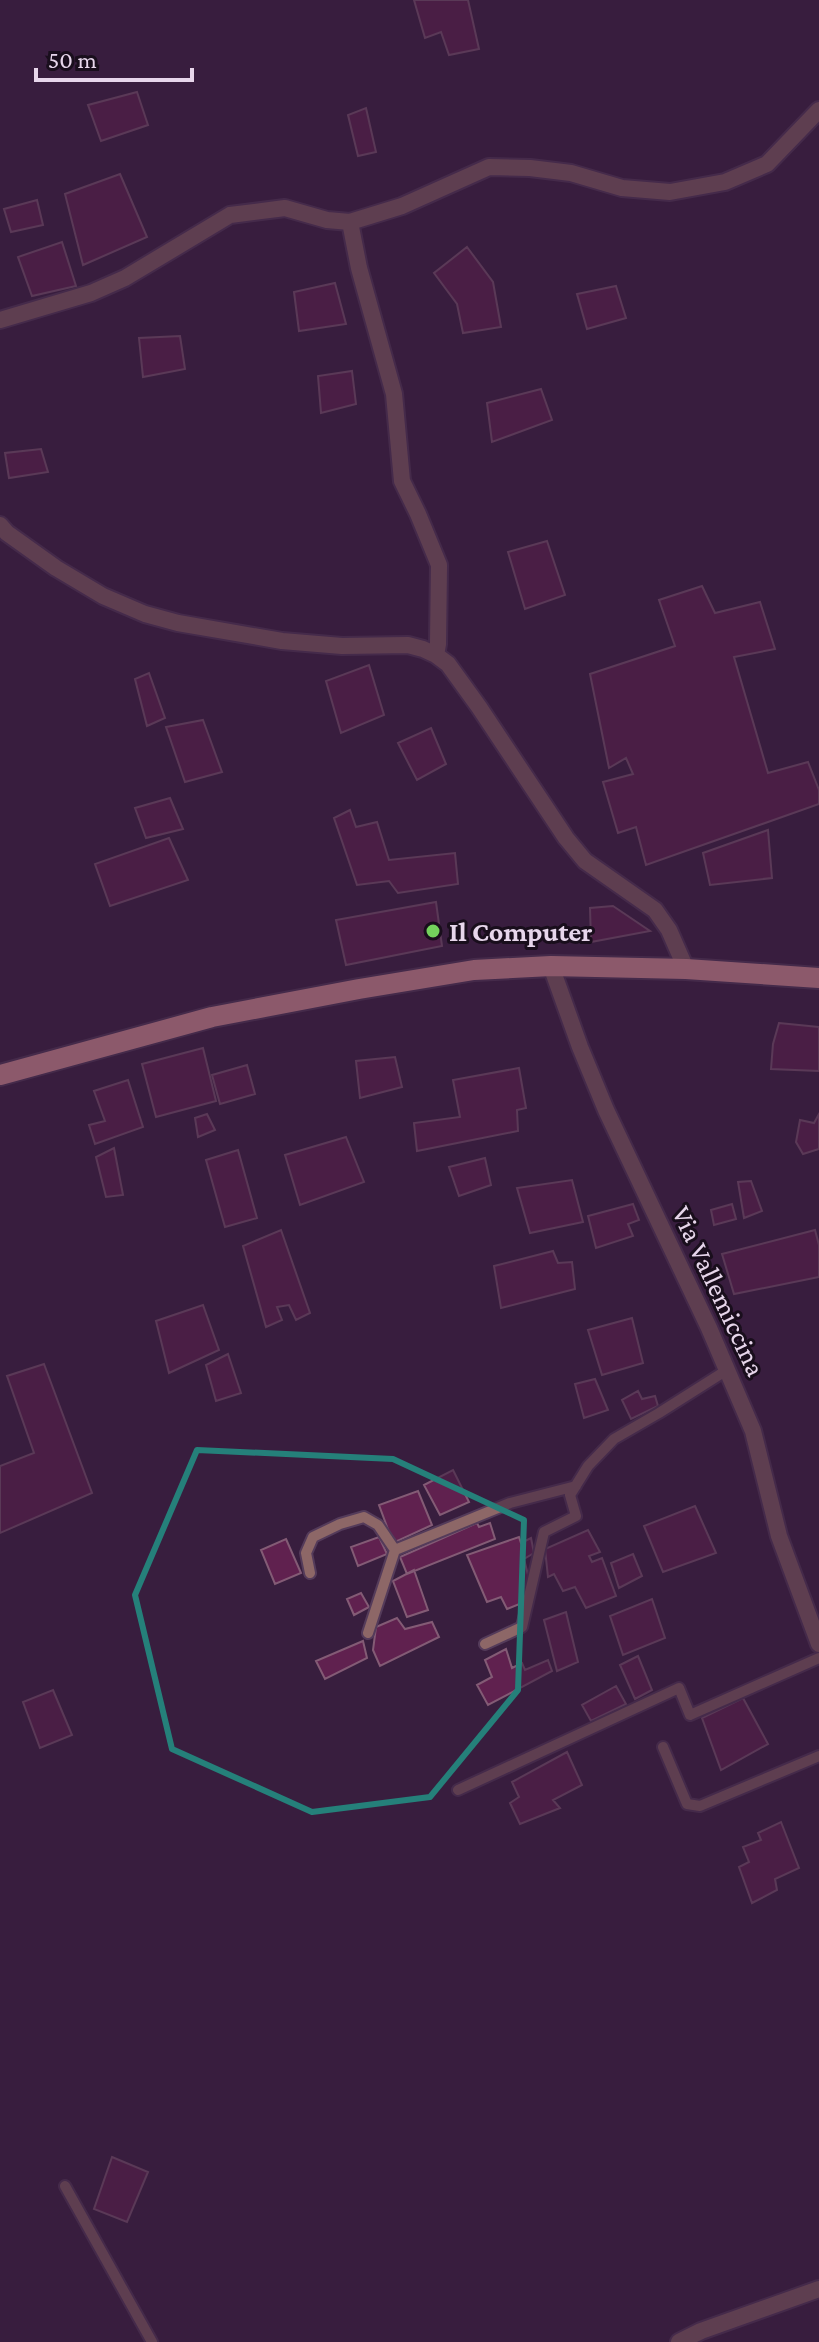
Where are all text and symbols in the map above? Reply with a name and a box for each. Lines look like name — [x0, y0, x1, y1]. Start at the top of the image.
scale bar — [36, 32, 192, 82]
text: 50 m — [48, 46, 97, 73]
place label: Il Computer — [449, 916, 592, 947]
marker: Il Computer — [424, 922, 442, 940]
street label: Via Vallemiccina — [666, 1201, 772, 1381]

